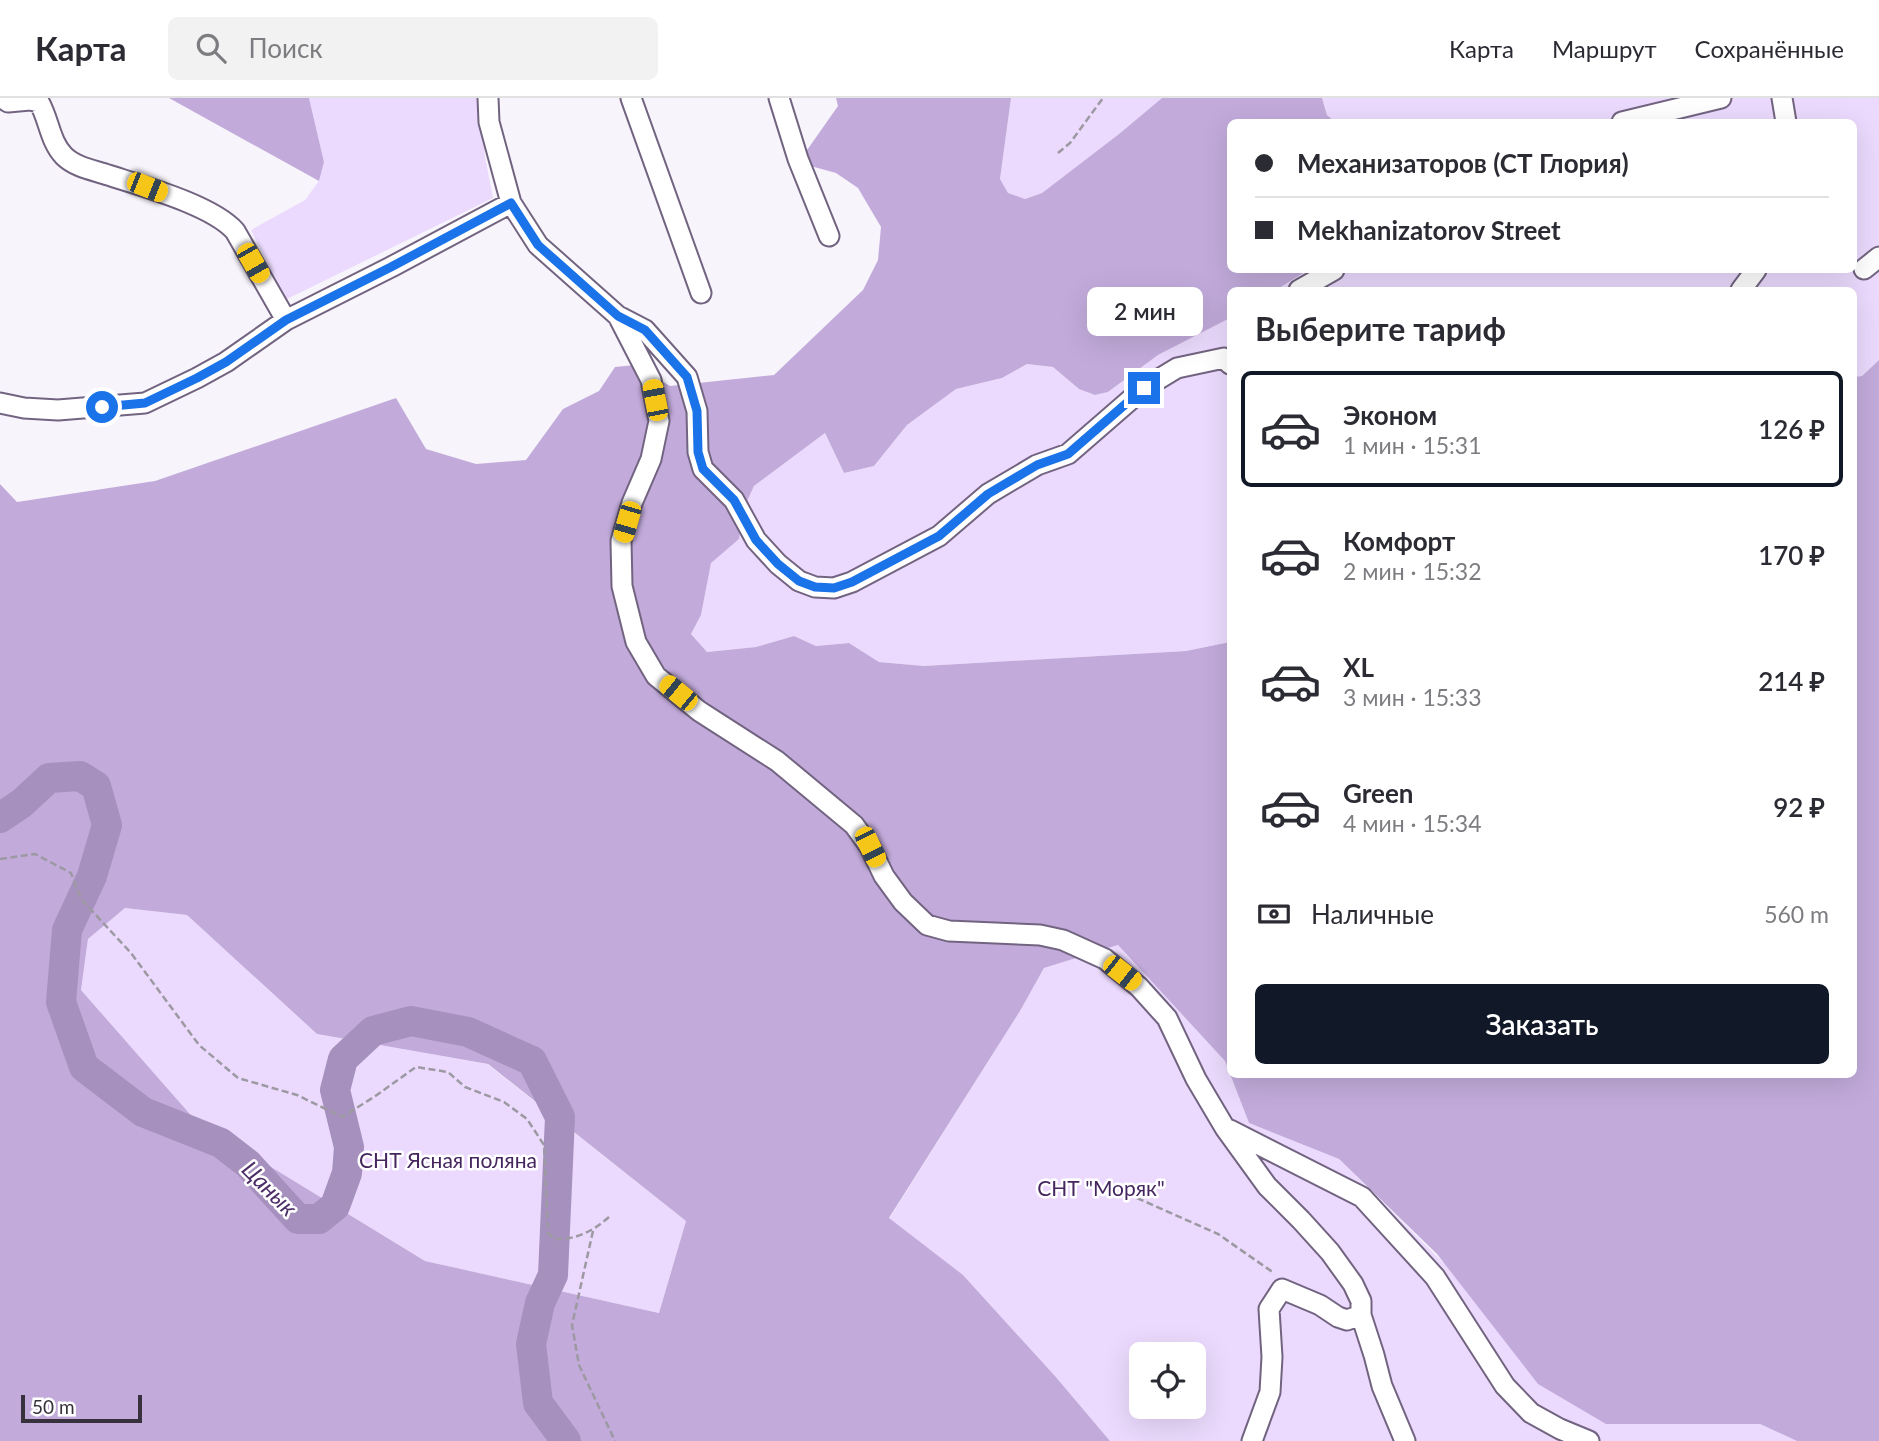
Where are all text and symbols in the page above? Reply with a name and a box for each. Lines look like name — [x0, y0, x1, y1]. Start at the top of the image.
search box — [168, 17, 658, 80]
text: Карта — [35, 28, 126, 68]
icon: search — [192, 29, 230, 67]
text: Поиск — [248, 32, 323, 64]
text: Карта — [1449, 34, 1514, 63]
text: Маршрут — [1552, 34, 1657, 63]
text: Сохранённые — [1695, 34, 1844, 63]
text: Механизаторов (СТ Глория) — [1297, 147, 1629, 179]
car — [124, 169, 171, 205]
text: Mekhanizatorov Street — [1297, 214, 1561, 246]
car — [234, 240, 273, 286]
callout: 2 мин — [1086, 286, 1202, 336]
text: 2 мин — [1114, 297, 1176, 325]
text: Выберите тариф — [1255, 309, 1506, 348]
route end — [1128, 372, 1160, 404]
car — [641, 377, 670, 423]
route start — [86, 391, 118, 423]
icon: car — [1259, 398, 1322, 461]
text: Эконом — [1343, 399, 1437, 431]
text: 126 ₽ — [1758, 413, 1825, 445]
text: 1 мин · 15:31 — [1343, 431, 1482, 459]
car — [612, 499, 643, 545]
icon: car — [1259, 524, 1322, 587]
text: Комфорт — [1343, 525, 1455, 557]
text: 170 ₽ — [1758, 539, 1825, 571]
text: 2 мин · 15:32 — [1343, 557, 1482, 585]
icon: car — [1259, 650, 1322, 713]
text: XL — [1343, 651, 1374, 683]
text: 214 ₽ — [1758, 665, 1825, 697]
car — [656, 672, 701, 714]
text: 3 мин · 15:33 — [1343, 683, 1482, 711]
icon: car — [1259, 776, 1322, 839]
text: Green — [1343, 777, 1413, 809]
text: 92 ₽ — [1773, 791, 1825, 823]
text: 4 мин · 15:34 — [1343, 809, 1482, 837]
car — [852, 824, 889, 870]
icon: cash — [1255, 895, 1293, 933]
text: Наличные — [1311, 898, 1434, 930]
text: 560 m — [1764, 900, 1829, 928]
car — [1099, 952, 1146, 994]
button: Заказать — [1255, 984, 1829, 1064]
park label: СНТ Ясная поляна — [359, 1147, 537, 1172]
water label: Цанык — [237, 1155, 303, 1221]
park label: СНТ "Моряк" — [1037, 1175, 1165, 1200]
map controls — [1129, 1342, 1206, 1419]
button: locate — [1129, 1342, 1206, 1419]
scale bar — [21, 1392, 142, 1424]
text: 50 m — [32, 1395, 75, 1418]

